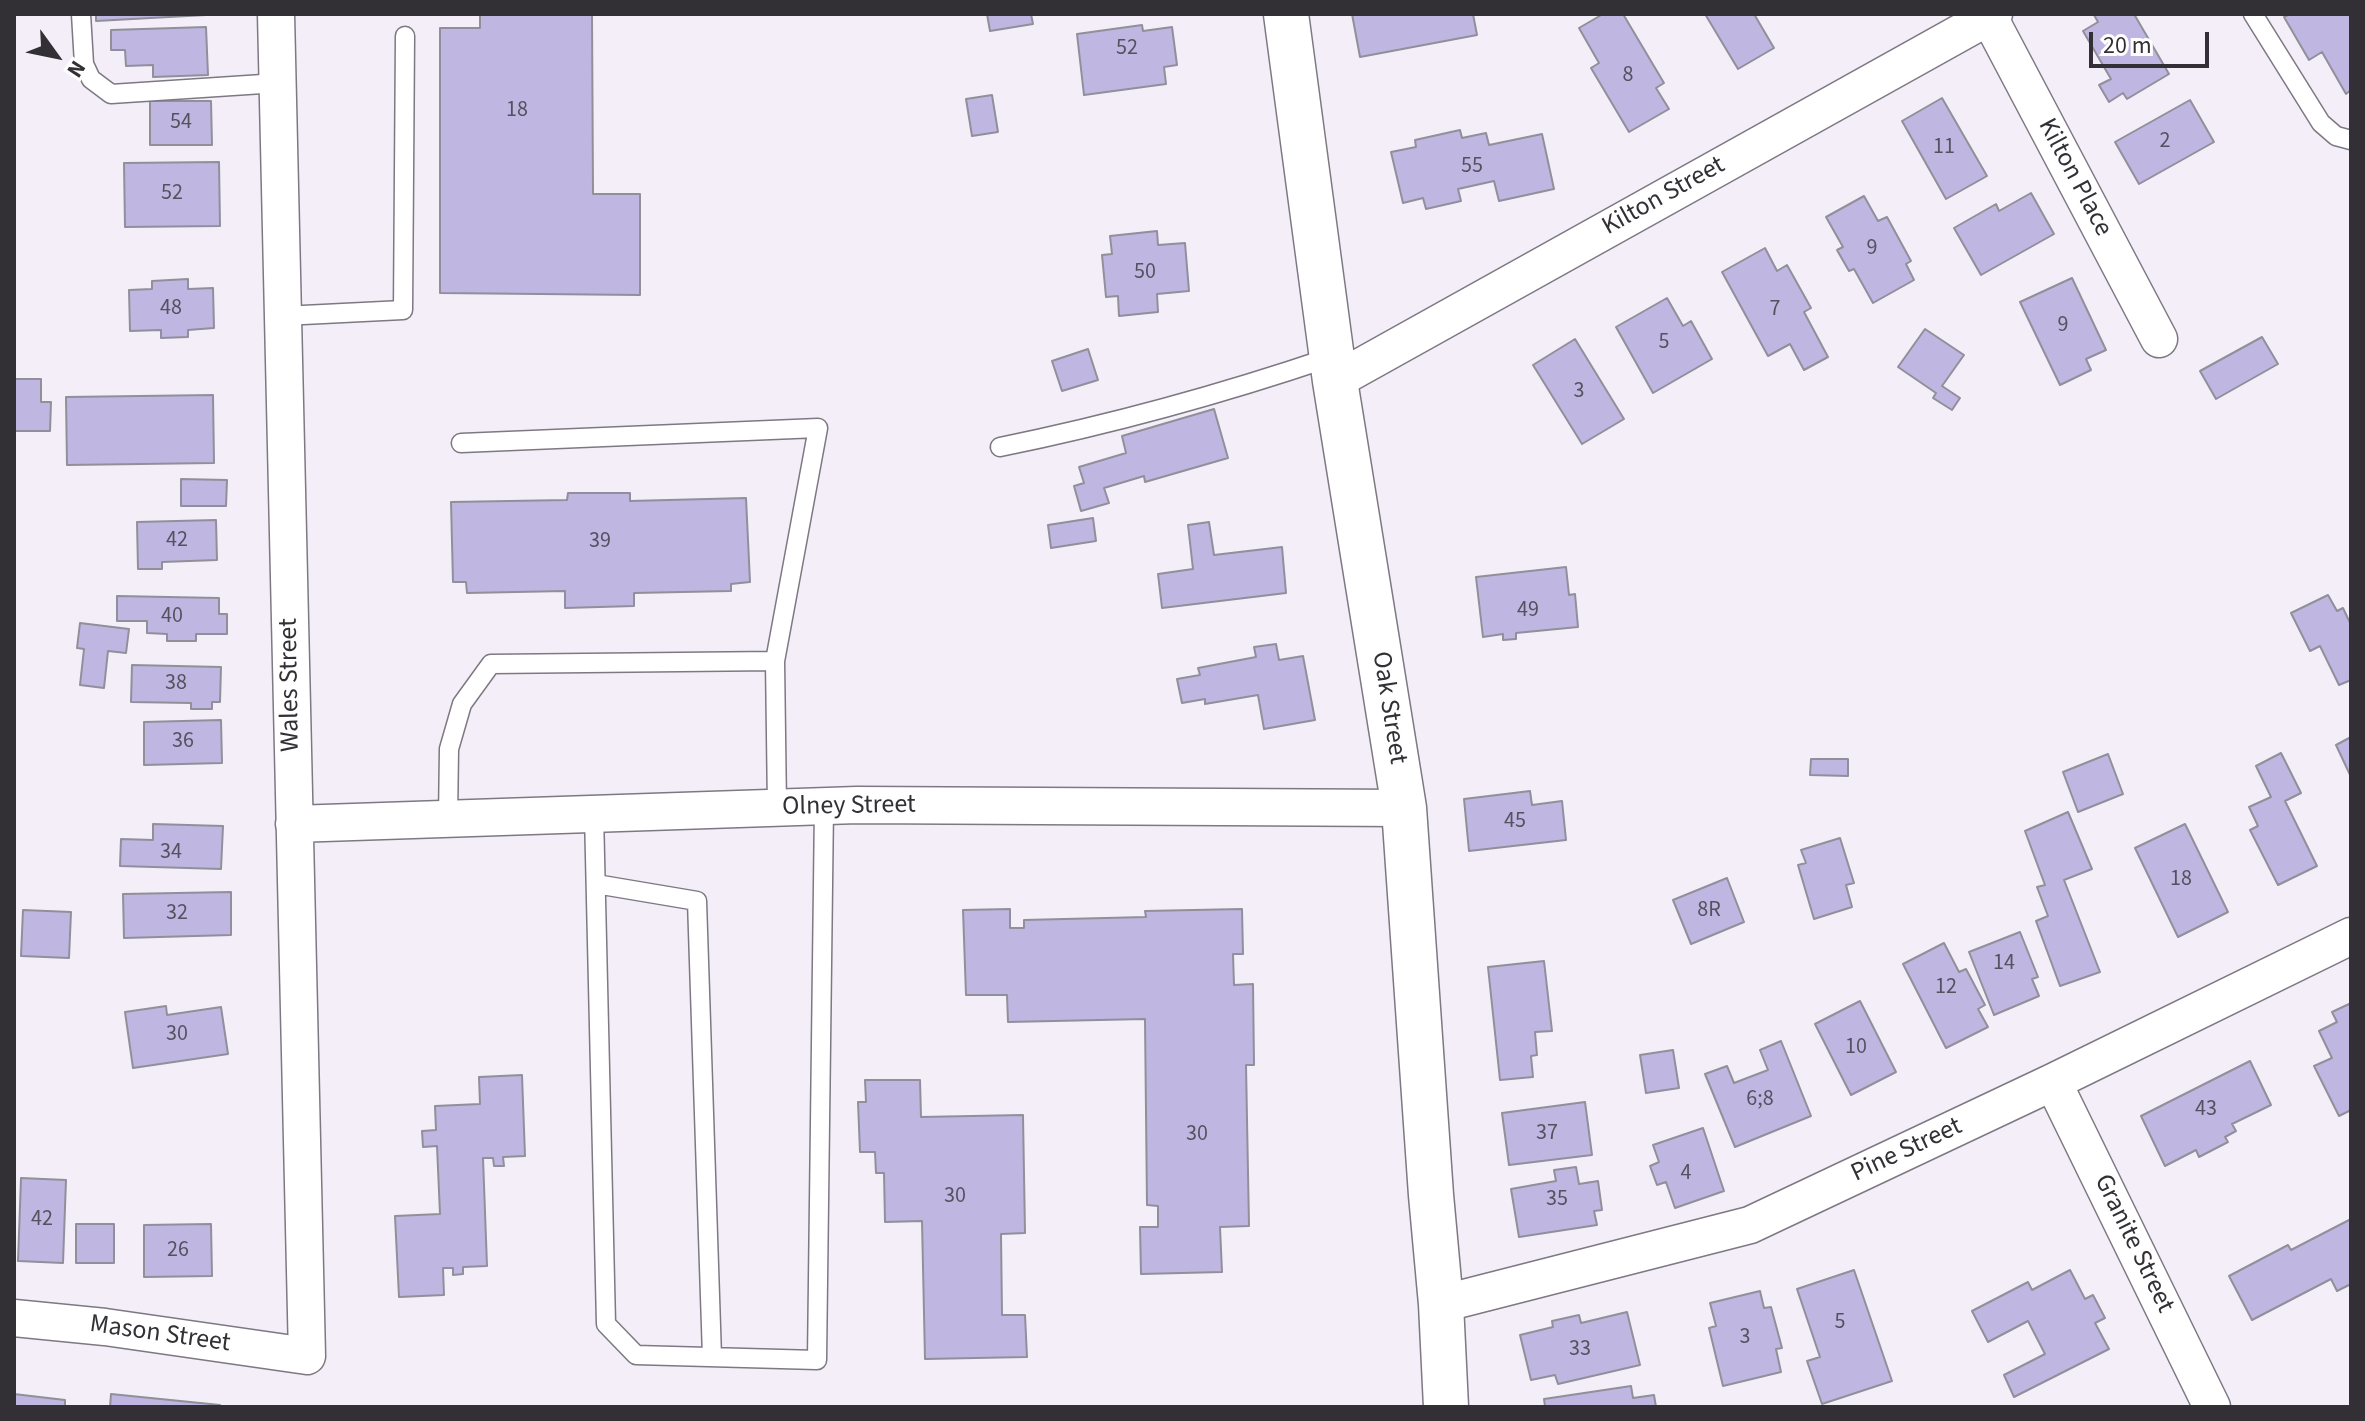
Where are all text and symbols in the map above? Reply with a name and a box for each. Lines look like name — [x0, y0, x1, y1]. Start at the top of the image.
north arrow — [16, 16, 96, 96]
scale bar — [2093, 16, 2213, 66]
text: 20 m — [2103, 28, 2152, 63]
house number: 52 — [1116, 36, 1138, 62]
text: N — [59, 54, 94, 84]
house number: 8 — [1623, 63, 1633, 89]
house number: 18 — [506, 98, 528, 124]
house number: 54 — [170, 110, 192, 136]
street label: Kilton Place — [2030, 114, 2118, 242]
house number: 2 — [2160, 129, 2170, 155]
house number: 11 — [1933, 135, 1955, 161]
street label: Kilton Street — [1597, 151, 1731, 243]
house number: 55 — [1461, 154, 1483, 180]
house number: 52 — [161, 181, 183, 207]
house number: 9 — [1867, 236, 1877, 262]
house number: 50 — [1134, 260, 1156, 286]
house number: 48 — [160, 296, 182, 322]
house number: 7 — [1770, 297, 1780, 323]
house number: 9 — [2058, 313, 2068, 339]
house number: 5 — [1659, 330, 1669, 356]
house number: 3 — [1574, 379, 1584, 405]
house number: 42 — [166, 528, 188, 554]
house number: 39 — [589, 529, 611, 555]
house number: 49 — [1517, 598, 1539, 624]
house number: 40 — [161, 604, 183, 630]
street label: Wales Street — [274, 618, 308, 752]
street label: Oak Street — [1364, 649, 1412, 767]
house number: 38 — [165, 671, 187, 697]
house number: 36 — [172, 729, 194, 755]
street label: Olney Street — [782, 790, 916, 824]
house number: 45 — [1504, 809, 1526, 835]
house number: 34 — [160, 840, 182, 866]
house number: 18 — [2170, 867, 2192, 893]
house number: 8R — [1697, 898, 1721, 924]
house number: 32 — [166, 901, 188, 927]
house number: 14 — [1993, 951, 2015, 977]
house number: 12 — [1935, 975, 1957, 1001]
house number: 30 — [166, 1022, 188, 1048]
house number: 10 — [1845, 1035, 1867, 1061]
house number: 6;8 — [1746, 1087, 1774, 1113]
house number: 43 — [2195, 1097, 2217, 1123]
street label: Pine Street — [1847, 1112, 1967, 1190]
house number: 37 — [1536, 1121, 1558, 1147]
house number: 30 — [1186, 1122, 1208, 1148]
house number: 4 — [1681, 1161, 1691, 1187]
street label: Granite Street — [2086, 1170, 2180, 1318]
house number: 30 — [944, 1184, 966, 1210]
house number: 35 — [1546, 1187, 1568, 1213]
house number: 42 — [31, 1207, 53, 1233]
house number: 26 — [167, 1238, 189, 1264]
street label: Mason Street — [88, 1310, 232, 1360]
house number: 5 — [1835, 1310, 1845, 1336]
house number: 3 — [1740, 1325, 1750, 1351]
house number: 33 — [1569, 1337, 1591, 1363]

